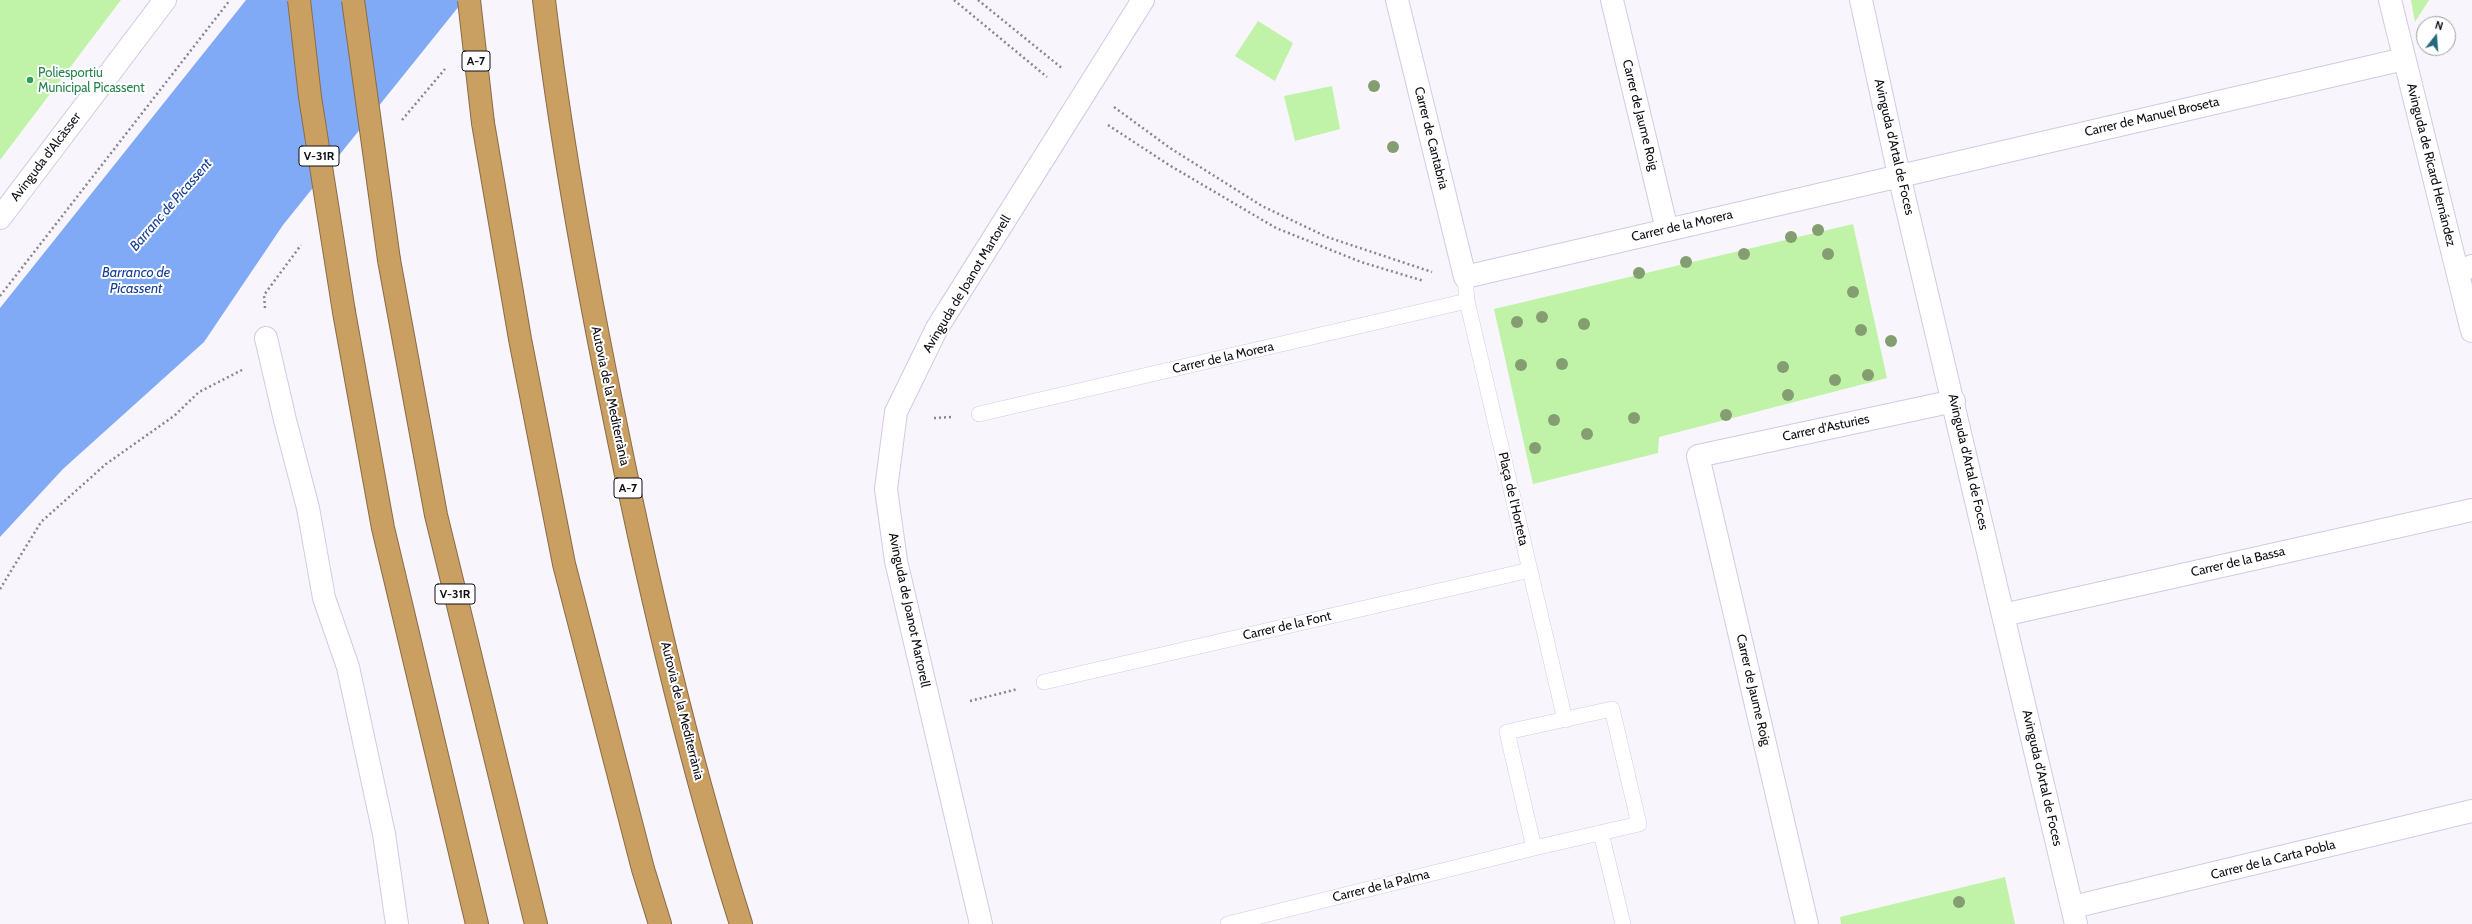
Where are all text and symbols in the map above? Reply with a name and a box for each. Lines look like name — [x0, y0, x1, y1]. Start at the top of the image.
north arrow — [2416, 16, 2456, 56]
text: N — [2433, 18, 2445, 33]
road number: A-7 — [462, 51, 490, 71]
street label: Carrer de Jaume Roig — [1619, 58, 1661, 172]
place label: Poliesportiu Municipal Picassent — [38, 65, 145, 96]
marker: Poliesportiu Municipal Picassent — [25, 75, 35, 85]
street label: Avinguda d'Artal de Foces — [1871, 77, 1917, 217]
street label: Avinguda de Ricard Hernández — [2403, 82, 2459, 248]
street label: Carrer de Cantabria — [1411, 85, 1451, 191]
street label: Carrer de Manuel Broseta — [2083, 94, 2221, 140]
street label: Avinguda d'Alcàsser — [8, 110, 84, 204]
road number: V-31R — [299, 146, 339, 166]
water label: Barranc de Picassent — [126, 156, 216, 254]
street label: Carrer de la Morera — [1630, 207, 1734, 245]
street label: Avinguda de Joanot Martorell — [920, 212, 1014, 356]
water label: Barranco de Picassent — [102, 265, 170, 298]
street label: Autovia de la Mediterrània — [588, 325, 632, 467]
street label: Carrer de la Morera — [1171, 339, 1275, 377]
street label: Avinguda d'Artal de Foces — [1945, 392, 1991, 532]
street label: Carrer d'Asturies — [1781, 411, 1871, 445]
street label: Plaça de l'Horteta — [1495, 451, 1531, 547]
road number: A-7 — [614, 478, 642, 498]
street label: Avinguda de Joanot Martorell — [885, 531, 933, 689]
street label: Carrer de la Bassa — [2189, 544, 2287, 580]
road number: V-31R — [435, 584, 475, 604]
street label: Carrer de la Font — [1241, 608, 1333, 644]
street label: Carrer de Jaume Roig — [1733, 633, 1773, 747]
street label: Autovia de la Mediterrània — [657, 640, 707, 782]
street label: Avinguda d'Artal de Foces — [2019, 708, 2065, 848]
street label: Carrer de la Carta Pobla — [2209, 837, 2337, 883]
street label: Carrer de la Palma — [1331, 866, 1431, 906]

